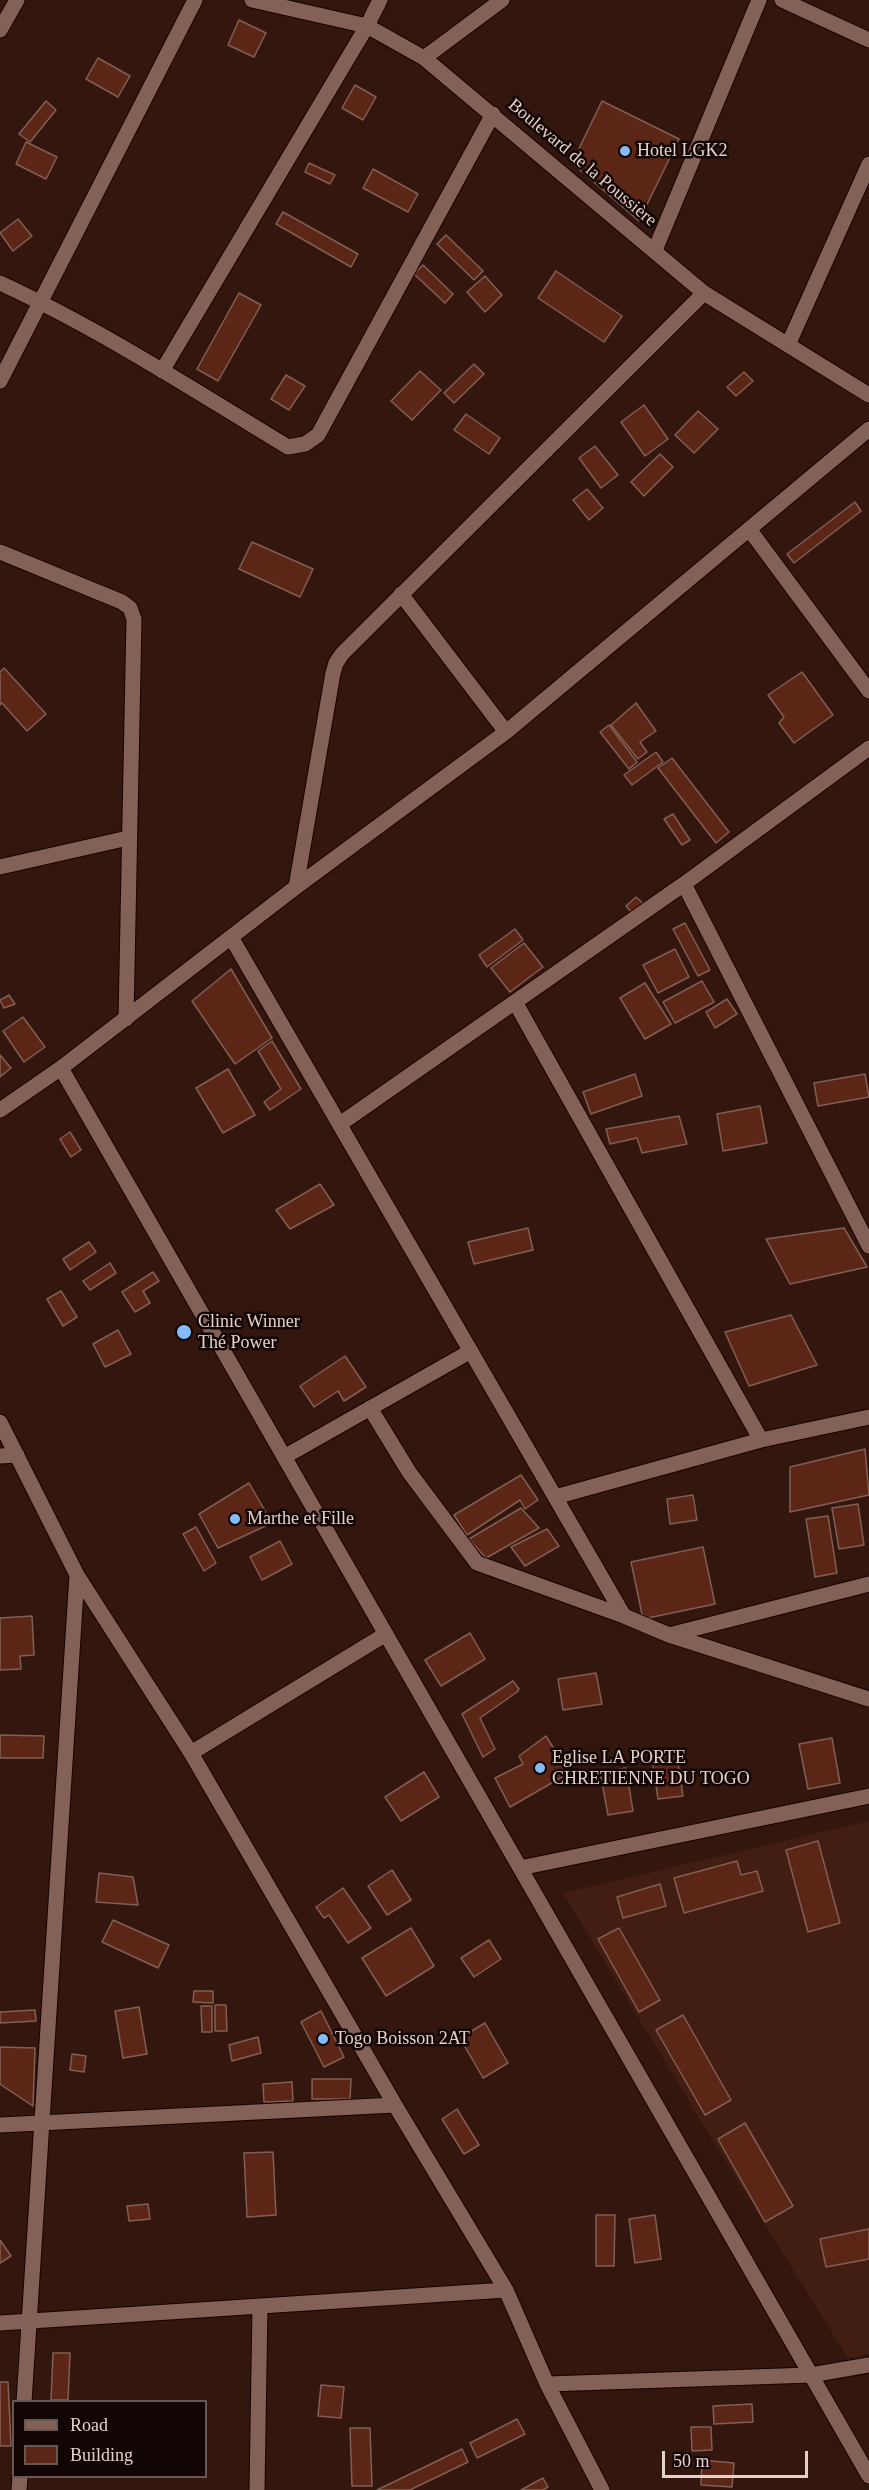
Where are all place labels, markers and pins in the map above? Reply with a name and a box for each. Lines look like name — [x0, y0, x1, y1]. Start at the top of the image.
place label: Hotel LGK2 — [637, 140, 727, 162]
marker: Hotel LGK2 — [618, 144, 632, 158]
place label: Clinic Winner Thé Power — [198, 1311, 300, 1354]
marker: Clinic Winner Thé Power — [175, 1323, 193, 1341]
place label: Marthe et Fille — [247, 1508, 354, 1530]
marker: Marthe et Fille — [228, 1512, 242, 1526]
place label: Eglise LA PORTE CHRETIENNE DU TOGO — [552, 1747, 750, 1790]
marker: Eglise LA PORTE CHRETIENNE DU TOGO — [533, 1761, 547, 1775]
place label: Togo Boisson 2AT — [335, 2028, 470, 2050]
marker: Togo Boisson 2AT — [316, 2032, 330, 2046]

